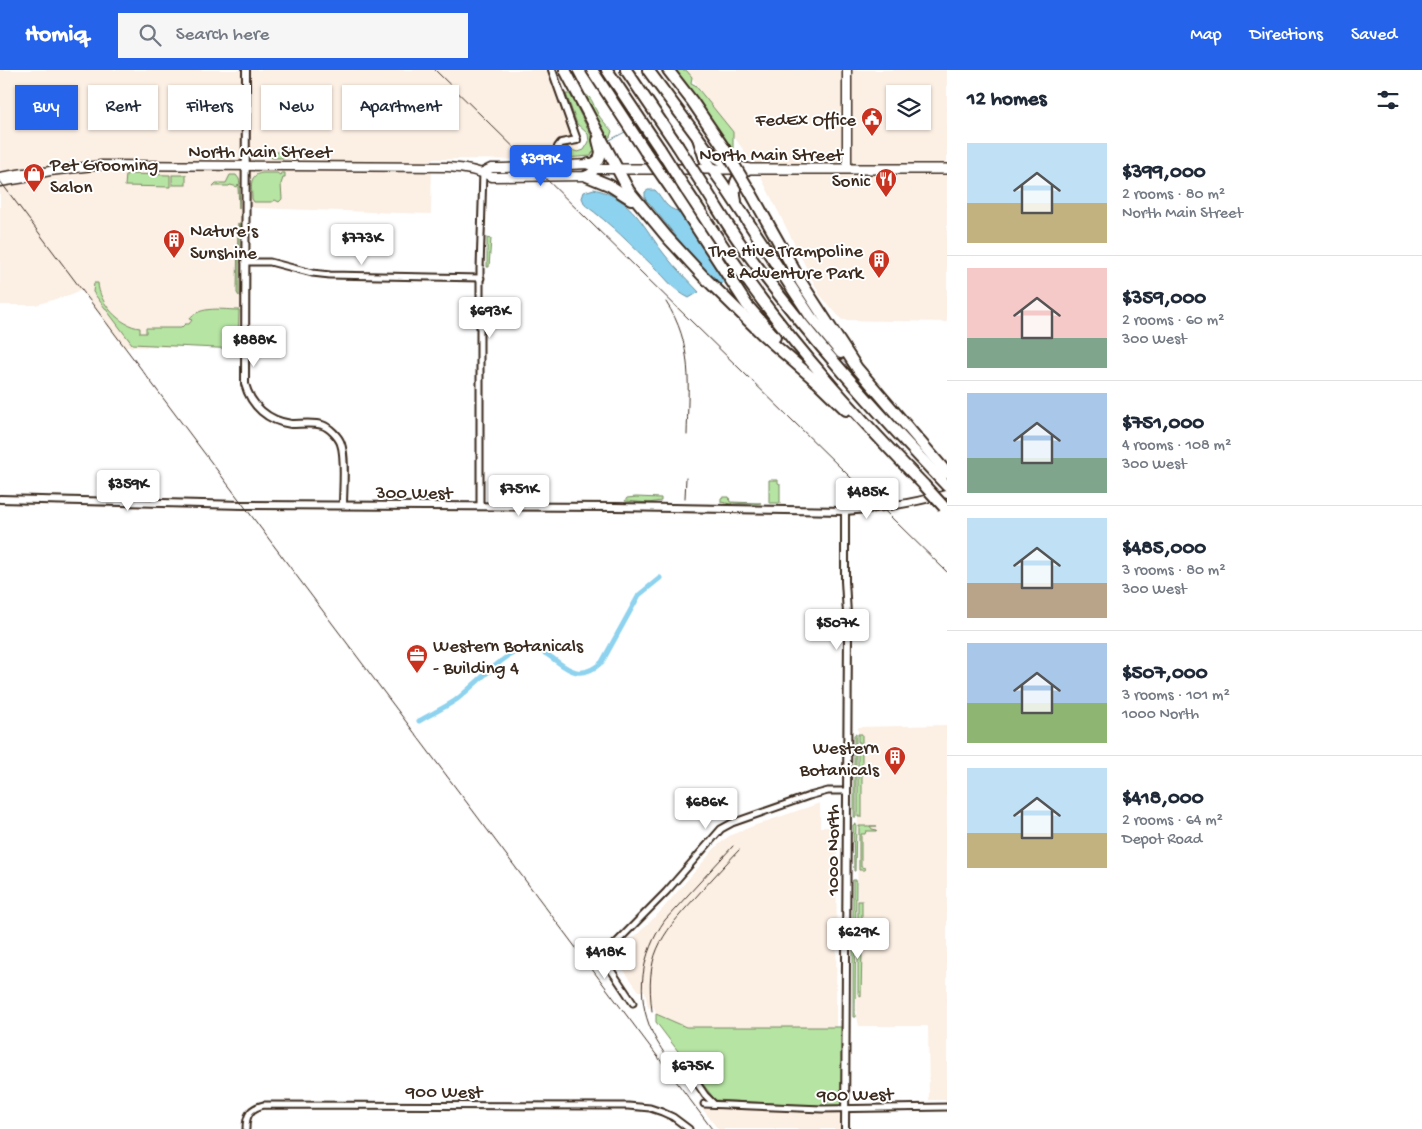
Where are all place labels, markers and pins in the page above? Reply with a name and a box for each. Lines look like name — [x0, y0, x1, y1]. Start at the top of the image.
public building icon: FedEx Office — [860, 106, 884, 137]
place label: FedEx Office — [755, 110, 856, 133]
pin: $399K — [506, 144, 576, 187]
place label: Pet Grooming Salon — [49, 155, 159, 200]
shop icon: Pet Grooming Salon — [22, 162, 46, 193]
restaurant icon: Sonic — [874, 167, 898, 198]
place label: Sonic — [832, 171, 871, 194]
place label: Nature's Sunshine — [190, 221, 259, 266]
pin: $773K — [327, 224, 397, 266]
building icon: Nature's Sunshine — [162, 228, 186, 259]
place label: The Hive Trampoline & Adventure Park — [708, 241, 865, 286]
building icon: The Hive Trampoline & Adventure Park — [867, 248, 891, 279]
pin: $693K — [455, 296, 525, 339]
pin: $888K — [219, 326, 289, 368]
pin: $359K — [93, 470, 163, 512]
pin: $751K — [484, 474, 554, 517]
pin: $485K — [832, 478, 902, 520]
pin: $507K — [802, 608, 872, 651]
place label: Western Botanicals - Building 4 — [433, 636, 584, 681]
office icon: Western Botanicals - Building 4 — [405, 643, 429, 674]
place label: Western Botanicals — [799, 738, 880, 783]
building icon: Western Botanicals — [883, 745, 907, 776]
pin: $686K — [671, 788, 741, 830]
pin: $629K — [823, 918, 893, 960]
pin: $418K — [570, 938, 640, 980]
pin: $675K — [657, 1052, 727, 1094]

